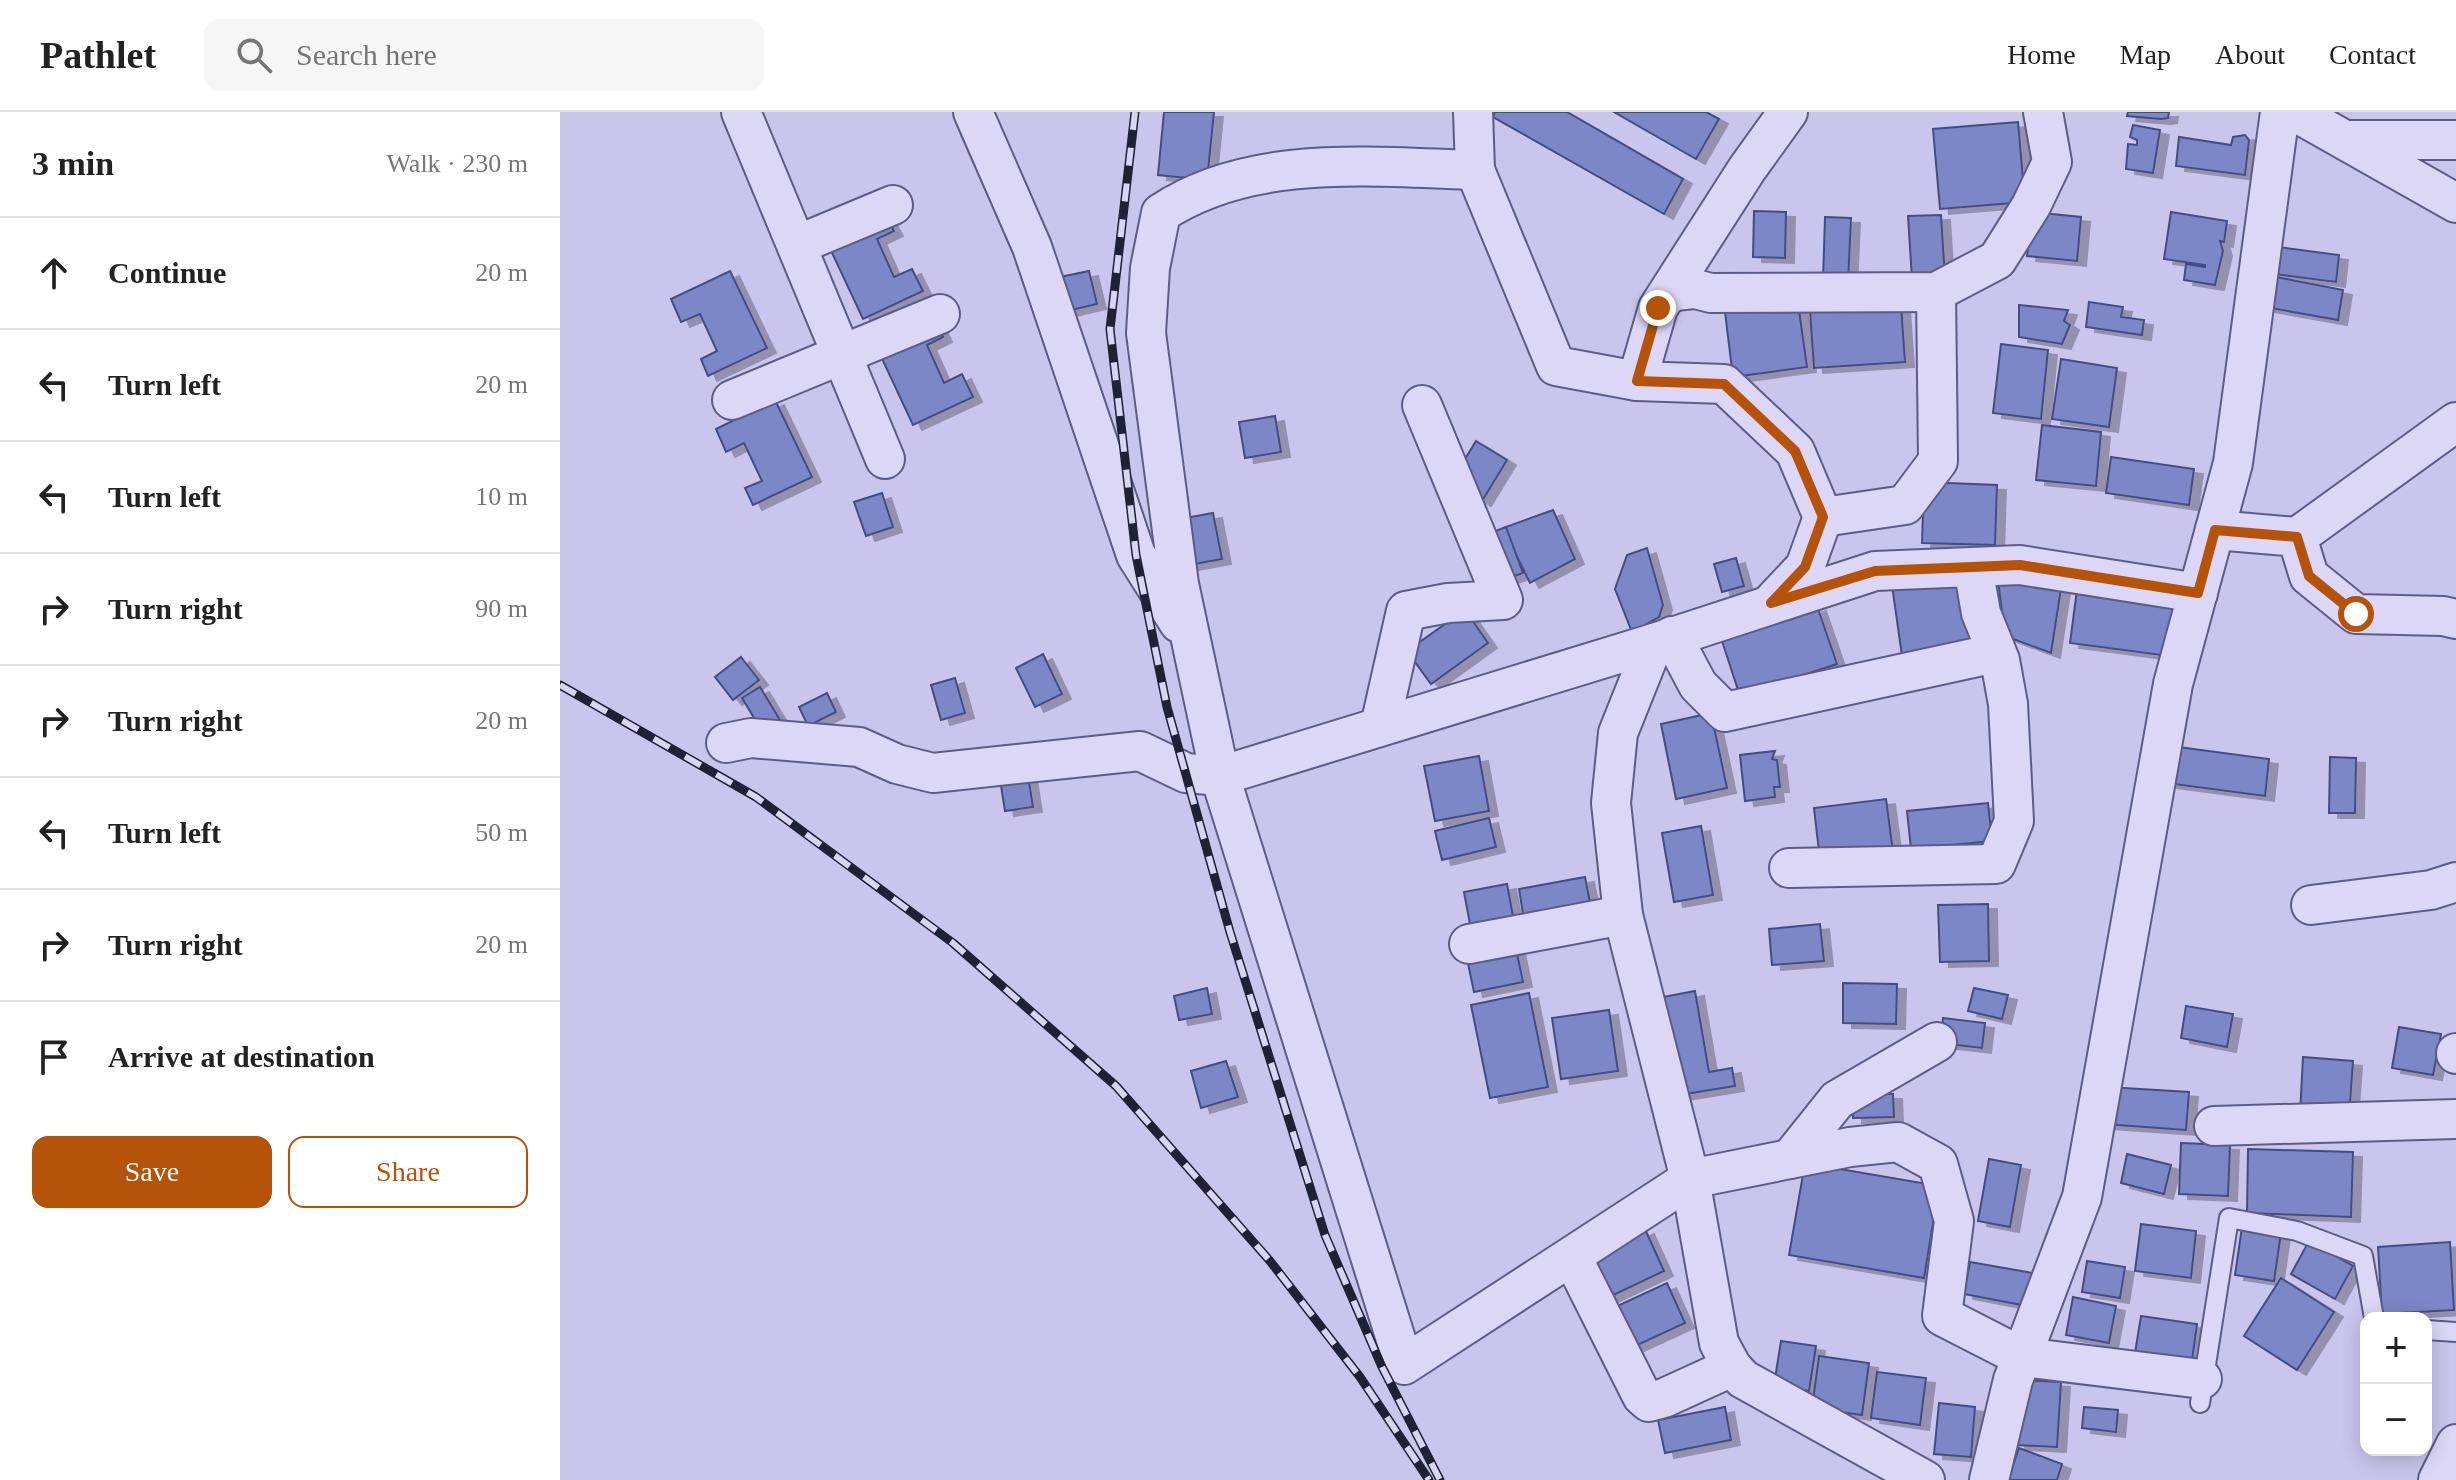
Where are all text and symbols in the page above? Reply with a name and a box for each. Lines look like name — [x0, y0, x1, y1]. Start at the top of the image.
search box — [204, 19, 764, 91]
icon: search — [232, 33, 276, 77]
text: Pathlet — [40, 34, 156, 76]
text: Search here — [296, 38, 437, 71]
text: Home — [2007, 39, 2076, 70]
text: Map — [2120, 39, 2171, 70]
text: About — [2215, 39, 2285, 70]
text: Contact — [2329, 39, 2416, 70]
text: 3 min — [32, 145, 114, 182]
text: Walk · 230 m — [386, 149, 528, 178]
icon: ahead — [32, 251, 76, 295]
text: Continue — [108, 256, 226, 289]
text: 20 m — [475, 258, 528, 287]
route end — [1640, 290, 1676, 326]
icon: left — [32, 363, 76, 407]
text: Turn left — [108, 368, 221, 401]
text: 20 m — [475, 370, 528, 399]
icon: left — [32, 475, 76, 519]
text: Turn left — [108, 480, 221, 513]
text: 10 m — [475, 482, 528, 511]
icon: right — [32, 587, 76, 631]
text: Turn right — [108, 592, 243, 625]
text: 90 m — [475, 594, 528, 623]
route start — [2338, 596, 2374, 632]
icon: right — [32, 699, 76, 743]
text: Turn right — [108, 704, 243, 737]
text: 20 m — [475, 706, 528, 735]
icon: left — [32, 811, 76, 855]
text: Turn left — [108, 816, 221, 849]
text: 50 m — [475, 818, 528, 847]
icon: right — [32, 923, 76, 967]
text: Turn right — [108, 928, 243, 961]
text: 20 m — [475, 930, 528, 959]
icon: arrive — [32, 1035, 76, 1079]
text: Arrive at destination — [108, 1040, 375, 1073]
button: Save — [32, 1136, 272, 1208]
button: Share — [288, 1136, 528, 1208]
map controls — [2360, 1312, 2432, 1456]
button: + — [2360, 1312, 2432, 1384]
button: − — [2360, 1384, 2432, 1456]

